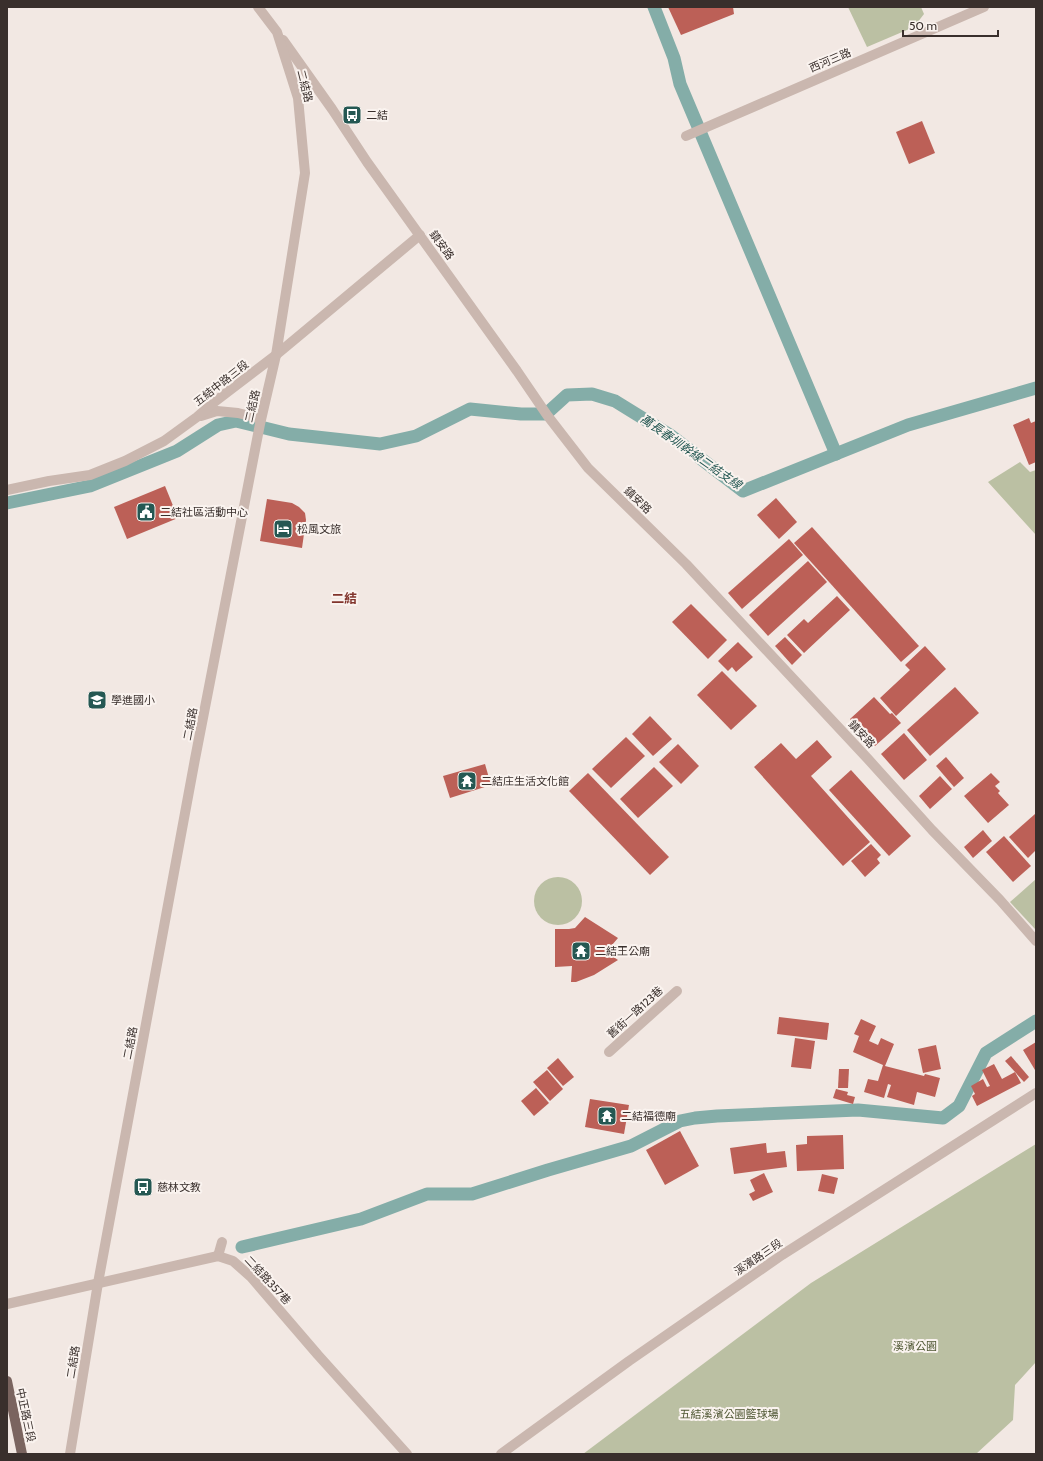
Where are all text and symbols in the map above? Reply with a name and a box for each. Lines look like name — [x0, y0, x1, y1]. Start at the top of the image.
scale bar — [903, 12, 998, 38]
text: 50 m — [909, 18, 937, 33]
street label: 西河三路 — [807, 45, 853, 75]
street label: 二結路 — [294, 68, 316, 104]
bus stop icon: 二結 — [341, 104, 363, 126]
place label: 二結 — [366, 108, 388, 122]
street label: 鎮安路 — [427, 228, 457, 262]
street label: 五結中路三段 — [191, 357, 251, 409]
street label: 二結路 — [241, 388, 263, 424]
water label: 萬長春圳幹線二結支線 — [638, 411, 746, 493]
street label: 鎮安路 — [621, 484, 655, 516]
public building icon: 二結社區活動中心 — [135, 501, 157, 523]
place label: 二結社區活動中心 — [160, 505, 248, 519]
hotel icon: 松風文旅 — [272, 518, 294, 540]
place label: 松風文旅 — [297, 522, 341, 536]
district label: 二結 — [331, 590, 357, 606]
school or university icon: 學進國小 — [86, 689, 108, 711]
place label: 學進國小 — [111, 693, 155, 707]
street label: 二結路 — [180, 706, 200, 742]
street label: 鎮安路 — [846, 717, 878, 751]
temple icon: 二結庄生活文化館 — [456, 770, 478, 792]
place label: 二結庄生活文化館 — [481, 774, 569, 788]
temple icon: 二結王公廟 — [570, 940, 592, 962]
place label: 二結王公廟 — [595, 944, 650, 958]
street label: 舊街一路123巷 — [604, 983, 666, 1041]
street label: 二結路 — [120, 1025, 140, 1061]
temple icon: 二結福德廟 — [596, 1105, 618, 1127]
place label: 二結福德廟 — [621, 1109, 676, 1123]
bus stop icon: 慈林文教 — [132, 1176, 154, 1198]
place label: 慈林文教 — [157, 1180, 201, 1194]
street label: 溪濱路三段 — [731, 1236, 785, 1278]
street label: 二結路357巷 — [242, 1253, 294, 1307]
park label: 溪濱公園 — [893, 1339, 937, 1353]
street label: 二結路 — [64, 1345, 82, 1379]
street label: 中正路三段 — [13, 1387, 39, 1443]
park label: 五結溪濱公園籃球場 — [680, 1407, 779, 1421]

